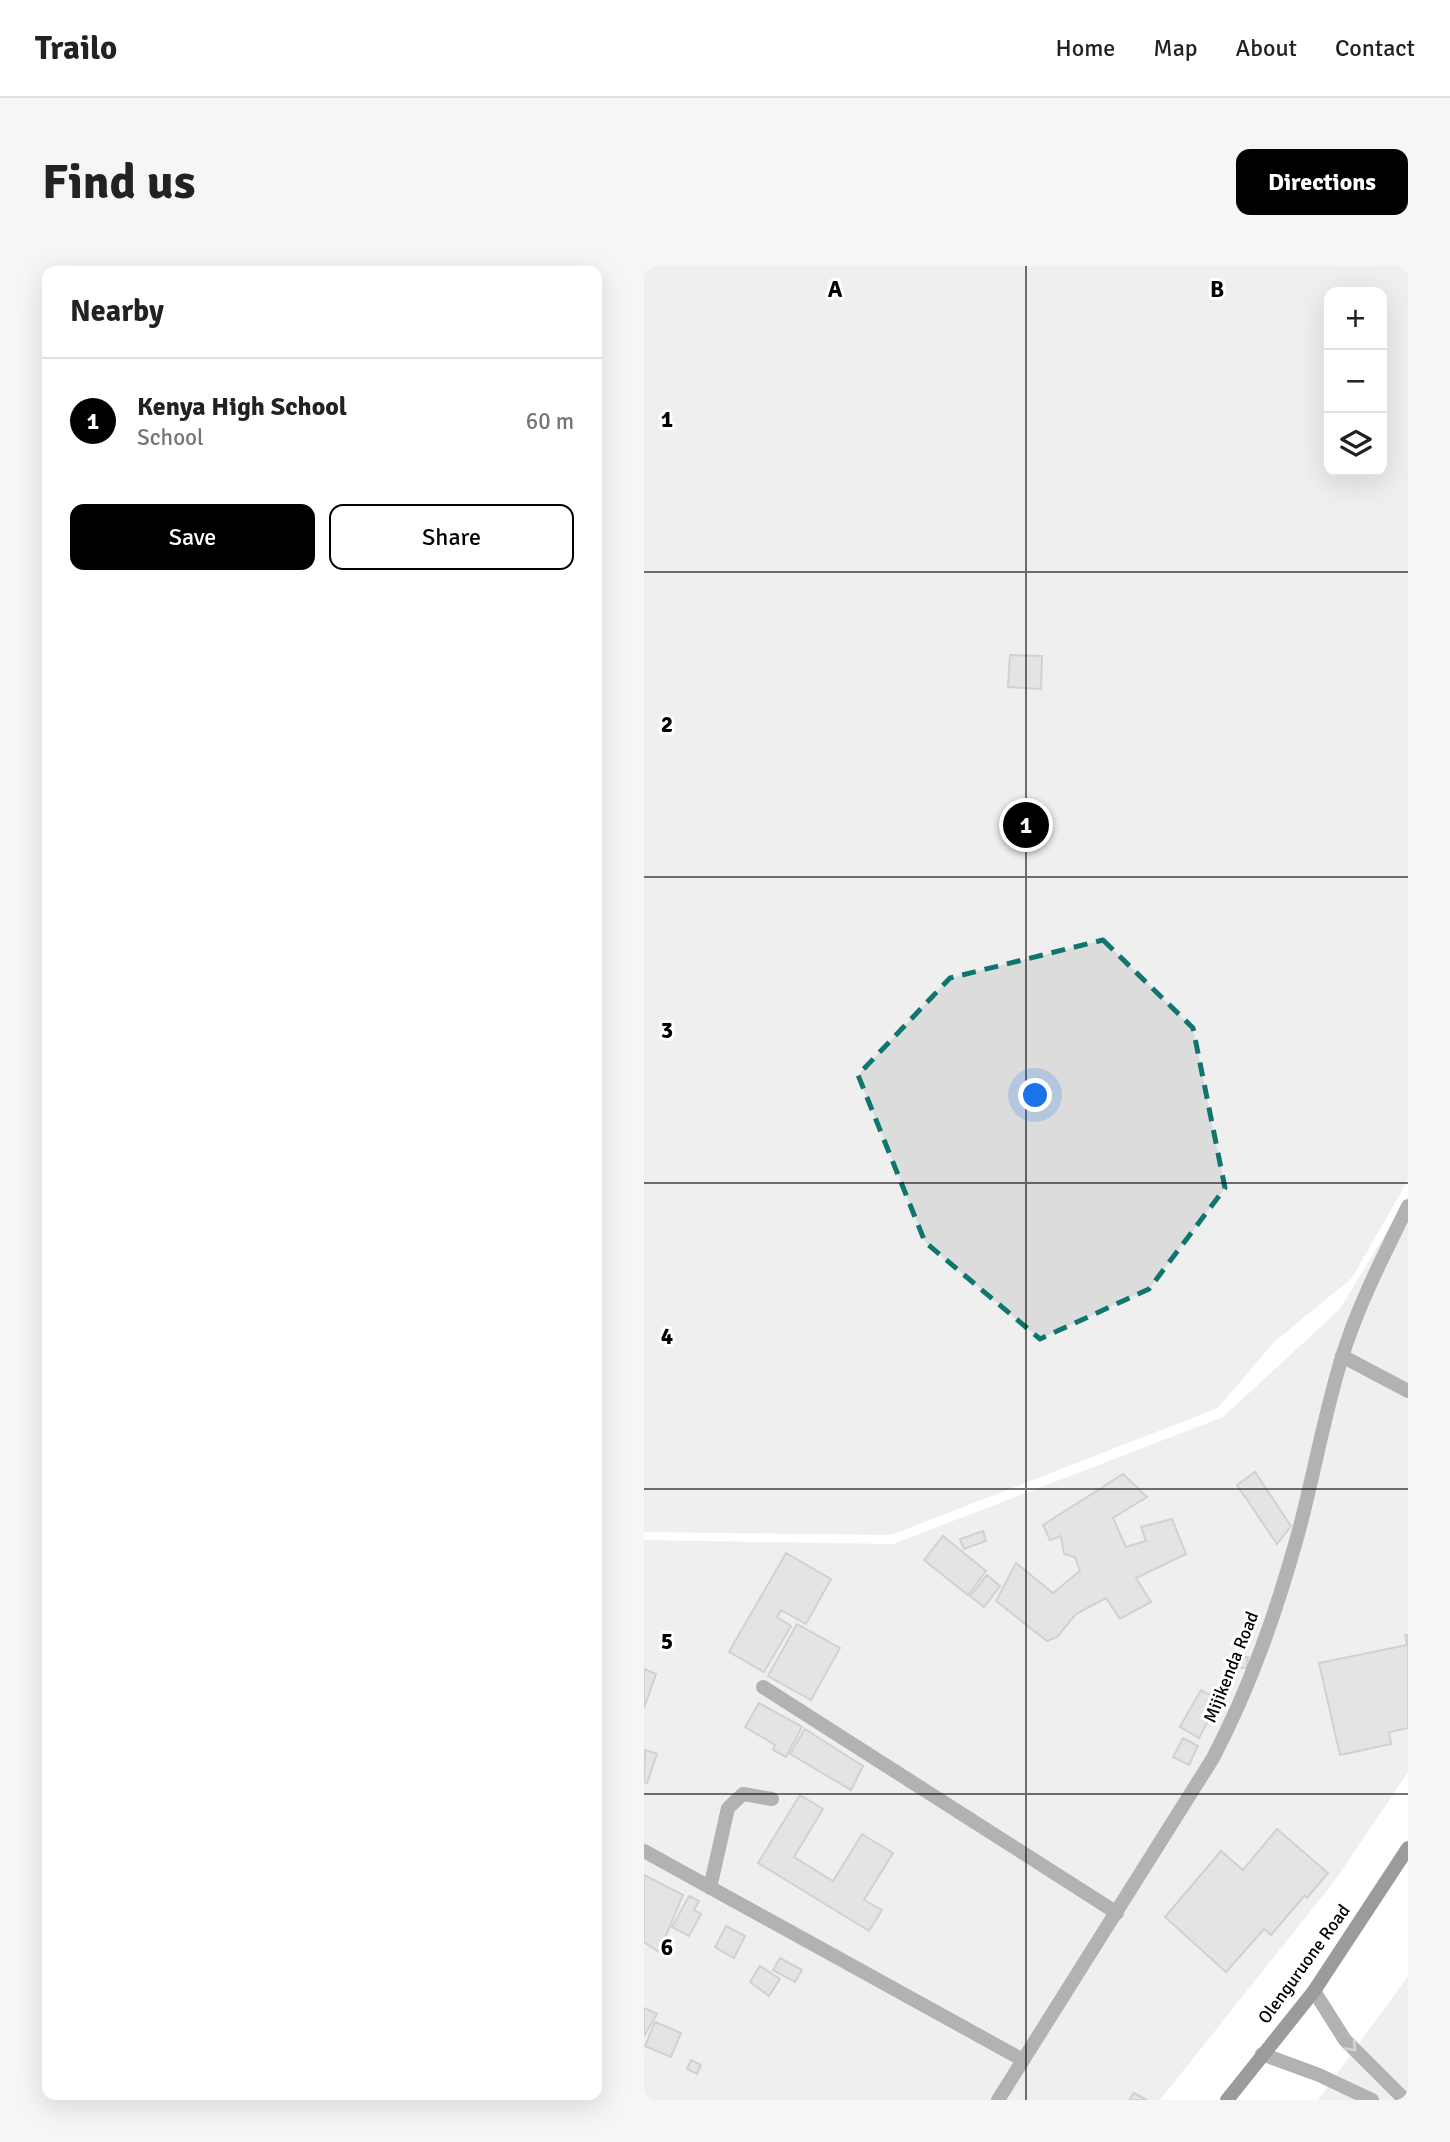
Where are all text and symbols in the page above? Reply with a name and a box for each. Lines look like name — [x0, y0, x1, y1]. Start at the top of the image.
text: Trailo — [35, 28, 117, 69]
text: Home — [1055, 33, 1115, 63]
text: Map — [1153, 33, 1198, 63]
text: About — [1236, 33, 1297, 63]
text: Contact — [1335, 33, 1415, 63]
button: Directions — [1236, 149, 1408, 215]
text: Find us — [42, 152, 195, 212]
text: A — [828, 275, 843, 304]
text: B — [1210, 275, 1224, 304]
map controls — [1324, 287, 1387, 476]
button: + — [1324, 287, 1387, 350]
text: Nearby — [70, 293, 164, 330]
button: − — [1324, 350, 1387, 413]
text: Kenya High School — [137, 391, 347, 423]
text: 1 — [661, 405, 673, 434]
text: 1 — [87, 407, 99, 436]
text: 60 m — [526, 407, 574, 436]
button: layers — [1324, 413, 1387, 476]
text: School — [137, 423, 204, 452]
button: Save — [70, 504, 315, 570]
button: Share — [329, 504, 574, 570]
text: 2 — [661, 710, 673, 739]
pin: 1 — [1003, 799, 1049, 851]
text: 3 — [661, 1016, 673, 1045]
your location — [1018, 1078, 1052, 1112]
text: 4 — [661, 1322, 673, 1351]
street label: Mijikenda Road — [1199, 1608, 1263, 1726]
text: 5 — [661, 1627, 673, 1656]
street label: Olenguruone Road — [1253, 1900, 1355, 2028]
text: 6 — [661, 1933, 673, 1962]
one-way arrow — [1344, 2039, 1357, 2052]

